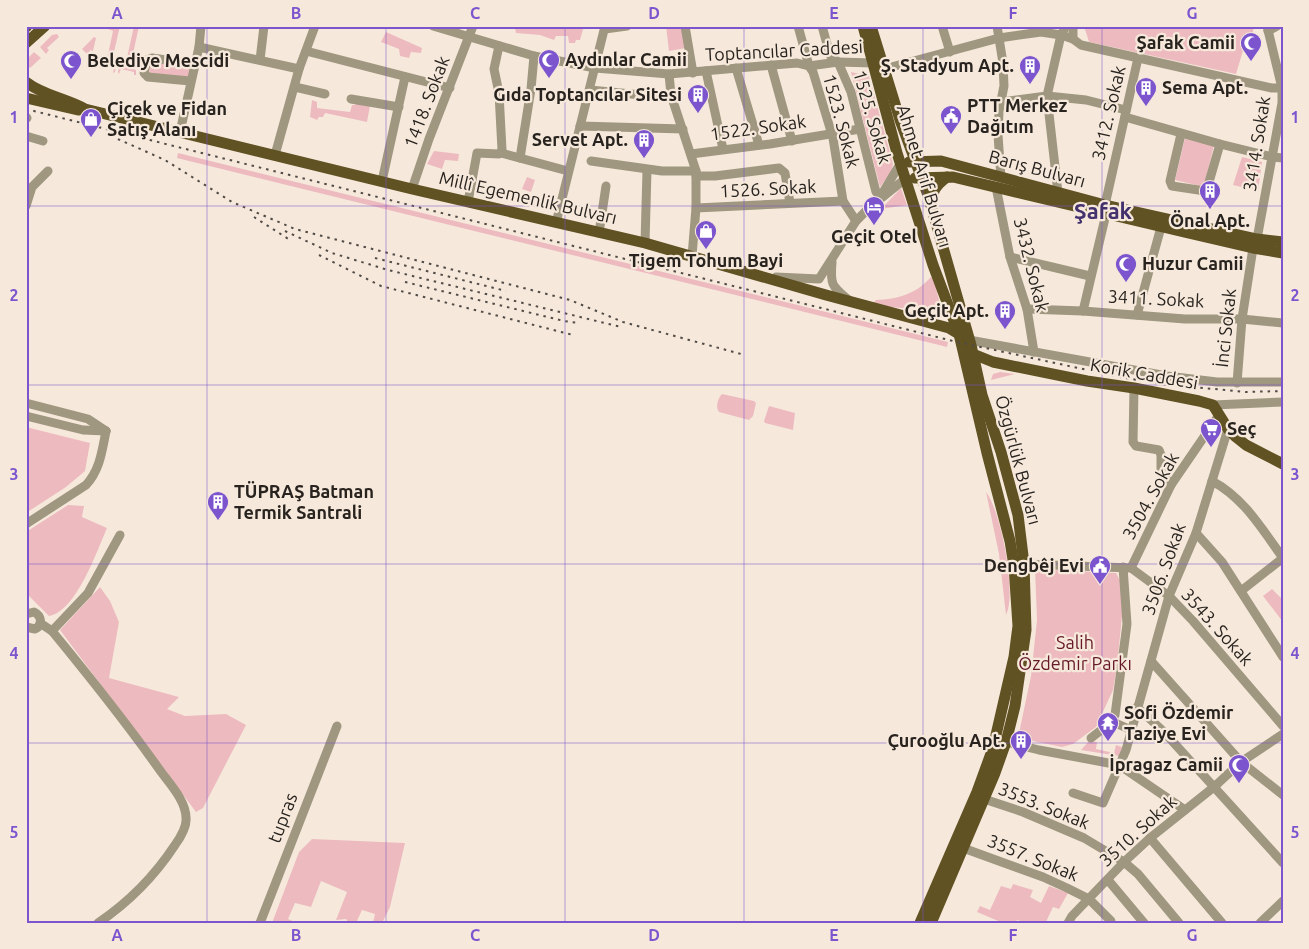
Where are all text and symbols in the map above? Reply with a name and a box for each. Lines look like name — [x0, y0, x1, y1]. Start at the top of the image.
text: A — [111, 4, 123, 22]
text: B — [291, 4, 301, 22]
text: C — [470, 4, 480, 22]
text: D — [648, 4, 660, 22]
text: E — [829, 4, 839, 22]
text: F — [1009, 4, 1018, 22]
text: G — [1186, 4, 1198, 22]
mosque icon: Şafak Camii — [1239, 31, 1263, 62]
place label: Şafak Camii — [1136, 32, 1235, 53]
street label: Toptancılar Caddesi — [705, 36, 863, 64]
mosque icon: Aydınlar Camii — [537, 48, 561, 79]
mosque icon: Belediye Mescidi — [59, 49, 83, 80]
place label: Aydınlar Camii — [565, 49, 687, 69]
place label: Belediye Mescidi — [87, 50, 229, 70]
street label: 1418. Sokak — [399, 53, 453, 150]
building icon: Ş. Stadyum Apt. — [1018, 54, 1042, 85]
place label: Ş. Stadyum Apt. — [881, 55, 1014, 76]
street label: 3412. Sokak — [1087, 63, 1129, 162]
street label: 1525. Sokak — [850, 68, 896, 166]
street label: 1523. Sokak — [820, 72, 864, 170]
building icon: Sema Apt. — [1134, 76, 1158, 107]
place label: Sema Apt. — [1162, 77, 1248, 97]
building icon: Gıda Toptancılar Sitesi — [686, 83, 710, 114]
place label: Gıda Toptancılar Sitesi — [493, 84, 682, 104]
place label: PTT Merkez Dağıtım — [967, 95, 1068, 136]
street label: 3414. Sokak — [1239, 95, 1273, 193]
place label: Çiçek ve Fidan Satış Alanı — [107, 98, 227, 140]
street label: Ahmet Arif Bulvarı — [894, 102, 956, 249]
public building icon: PTT Merkez Dağıtım — [939, 104, 963, 135]
shop icon: Çiçek ve Fidan Satış Alanı — [79, 107, 103, 138]
text: 1 — [9, 108, 19, 126]
text: 1 — [1290, 108, 1300, 126]
street label: 1522. Sokak — [709, 110, 807, 144]
building icon: Servet Apt. — [632, 128, 656, 159]
place label: Servet Apt. — [532, 129, 628, 149]
street label: Barış Bulvarı — [987, 146, 1088, 191]
street label: Millî Egemenlik Bulvarı — [437, 167, 619, 227]
street label: 1526. Sokak — [719, 175, 817, 201]
building icon: Önal Apt. — [1198, 179, 1222, 210]
hotel icon: Geçit Otel — [862, 195, 886, 226]
district label: Şafak — [1074, 198, 1133, 224]
place label: Önal Apt. — [1170, 210, 1250, 230]
street label: 3432. Sokak — [1011, 215, 1053, 314]
shop icon: Tigem Tohum Bayi — [694, 219, 718, 250]
place label: Geçit Otel — [831, 226, 918, 247]
place label: Tigem Tohum Bayi — [629, 250, 783, 270]
mosque icon: Huzur Camii — [1114, 252, 1138, 283]
place label: Huzur Camii — [1142, 253, 1244, 273]
street label: 3411. Sokak — [1107, 285, 1205, 311]
text: 2 — [9, 286, 19, 304]
text: 2 — [1290, 286, 1300, 304]
street label: İnci Sokak — [1211, 287, 1239, 368]
building icon: Geçit Apt. — [993, 299, 1017, 330]
place label: Geçit Apt. — [904, 300, 989, 321]
street label: Korik Caddesi — [1089, 354, 1200, 392]
street label: Özgürlük Bulvarı — [992, 393, 1046, 527]
supermarket icon: Seç — [1199, 417, 1223, 448]
place label: Seç — [1227, 418, 1257, 439]
street label: 3504. Sokak — [1118, 448, 1182, 543]
text: 3 — [9, 465, 19, 483]
text: 3 — [1290, 465, 1300, 483]
place label: TÜPRAŞ Batman Termik Santrali — [234, 481, 374, 522]
building icon: TÜPRAŞ Batman Termik Santrali — [206, 490, 230, 521]
street label: 3506. Sokak — [1137, 520, 1189, 617]
public building icon: Dengbêj Evi — [1088, 554, 1112, 585]
place label: Dengbêj Evi — [984, 555, 1084, 575]
street label: 3543. Sokak — [1178, 584, 1257, 669]
park label: Salih Özdemir Parkı — [1018, 632, 1132, 673]
text: 4 — [9, 644, 19, 662]
text: 4 — [1290, 644, 1300, 662]
place label: Sofi Özdemir Taziye Evi — [1124, 702, 1234, 743]
temple icon: Sofi Özdemir Taziye Evi — [1096, 711, 1120, 742]
building icon: Çurooğlu Apt. — [1009, 729, 1033, 760]
place label: Çurooğlu Apt. — [887, 730, 1005, 751]
mosque icon: İpragaz Camii — [1227, 753, 1251, 784]
place label: İpragaz Camii — [1109, 754, 1223, 774]
street label: 3553. Sokak — [996, 778, 1093, 832]
street label: tupras — [263, 790, 301, 845]
street label: 3510. Sokak — [1095, 791, 1180, 870]
text: 5 — [9, 823, 19, 841]
text: 5 — [1290, 823, 1300, 841]
street label: 3557. Sokak — [985, 830, 1082, 884]
text: A — [111, 926, 123, 944]
text: B — [291, 926, 301, 944]
text: C — [470, 926, 480, 944]
text: D — [648, 926, 660, 944]
text: E — [829, 926, 839, 944]
text: F — [1009, 926, 1018, 944]
text: G — [1186, 926, 1198, 944]

